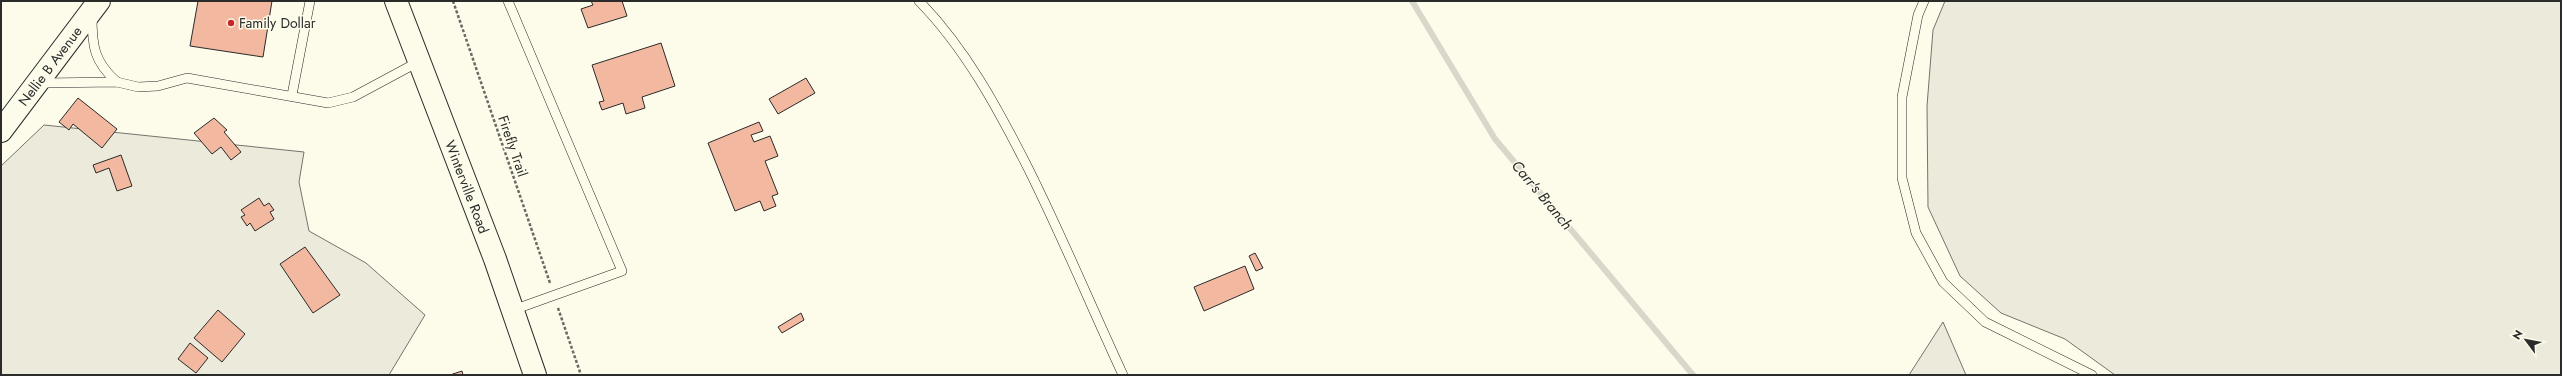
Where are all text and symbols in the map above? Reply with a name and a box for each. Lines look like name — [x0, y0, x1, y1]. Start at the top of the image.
place label: Family Dollar — [239, 13, 316, 33]
marker: Family Dollar — [226, 18, 236, 28]
street label: Nellie B Avenue — [13, 22, 87, 110]
street label: Firefly Trail — [493, 113, 533, 179]
street label: Winterville Road — [440, 137, 494, 237]
water label: Carr's Branch — [1506, 155, 1578, 235]
north arrow — [2506, 320, 2546, 360]
text: N — [2508, 327, 2527, 343]

